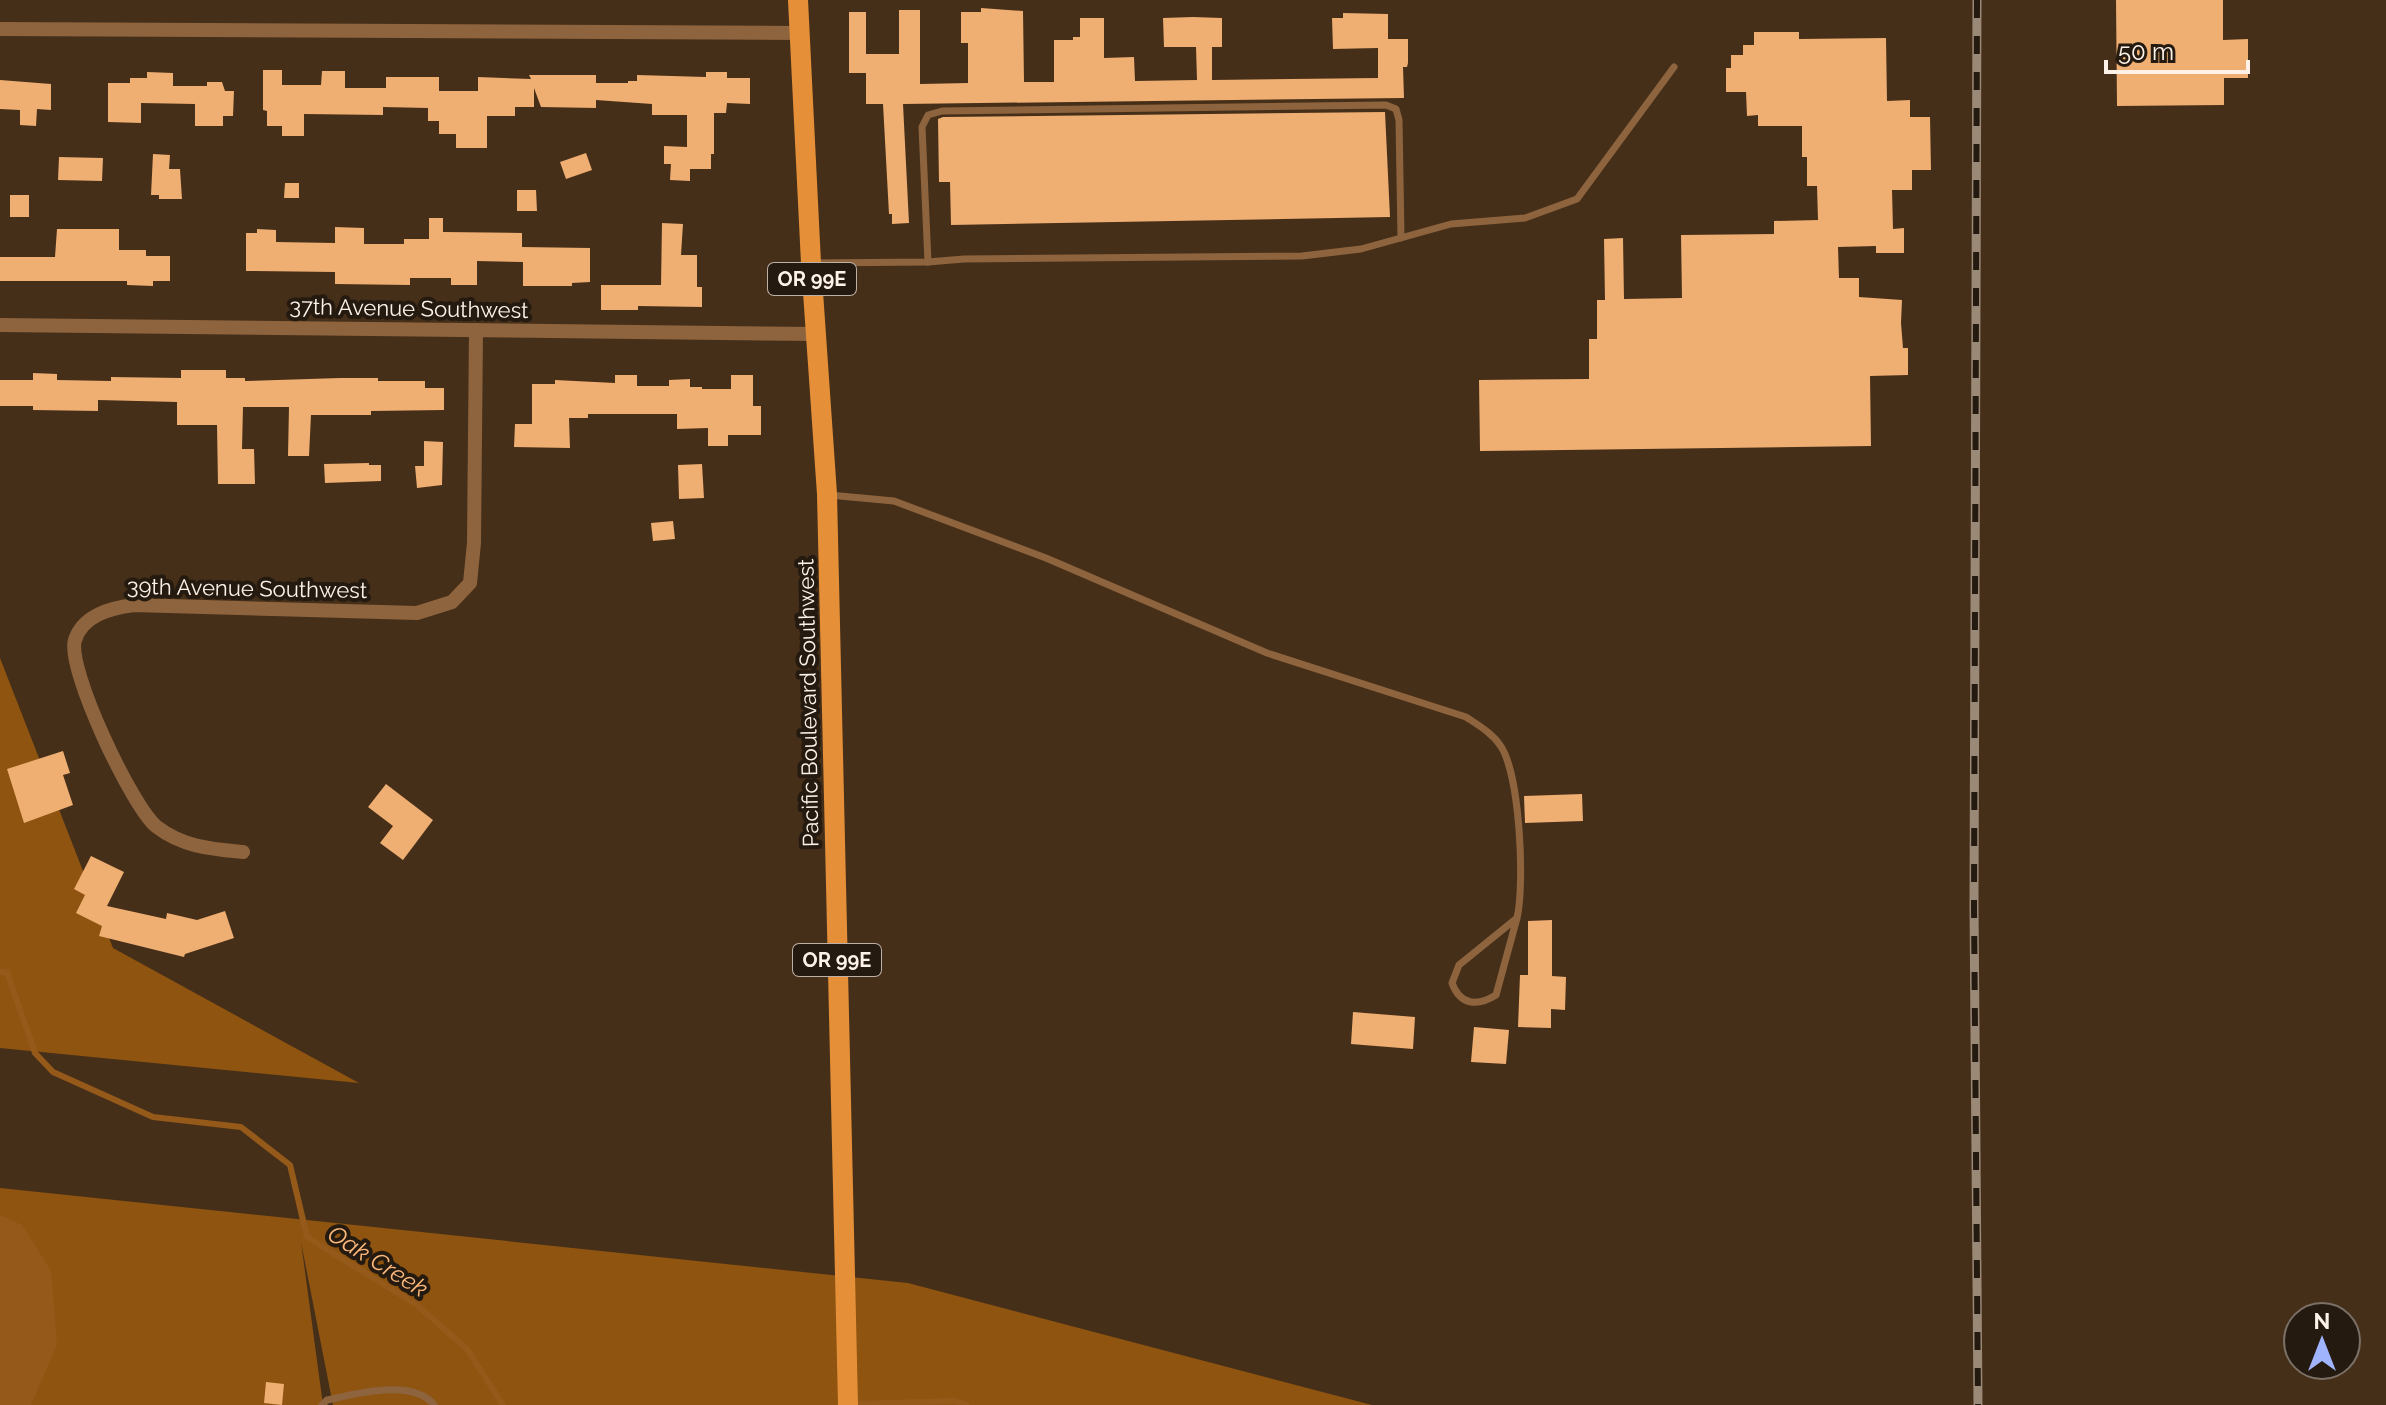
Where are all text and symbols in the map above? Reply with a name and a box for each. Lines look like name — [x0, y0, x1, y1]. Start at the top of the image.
scale bar — [2106, 24, 2248, 74]
text: 50 m — [2118, 37, 2174, 66]
road number: OR 99E — [768, 263, 856, 295]
street label: 37th Avenue Southwest — [289, 293, 529, 323]
street label: Pacific Boulevard Southwest — [792, 558, 824, 847]
street label: 39th Avenue Southwest — [127, 573, 368, 603]
road number: OR 99E — [793, 944, 881, 976]
water label: Oak Creek — [323, 1219, 434, 1303]
north arrow — [2282, 1301, 2362, 1381]
text: N — [2314, 1308, 2330, 1334]

